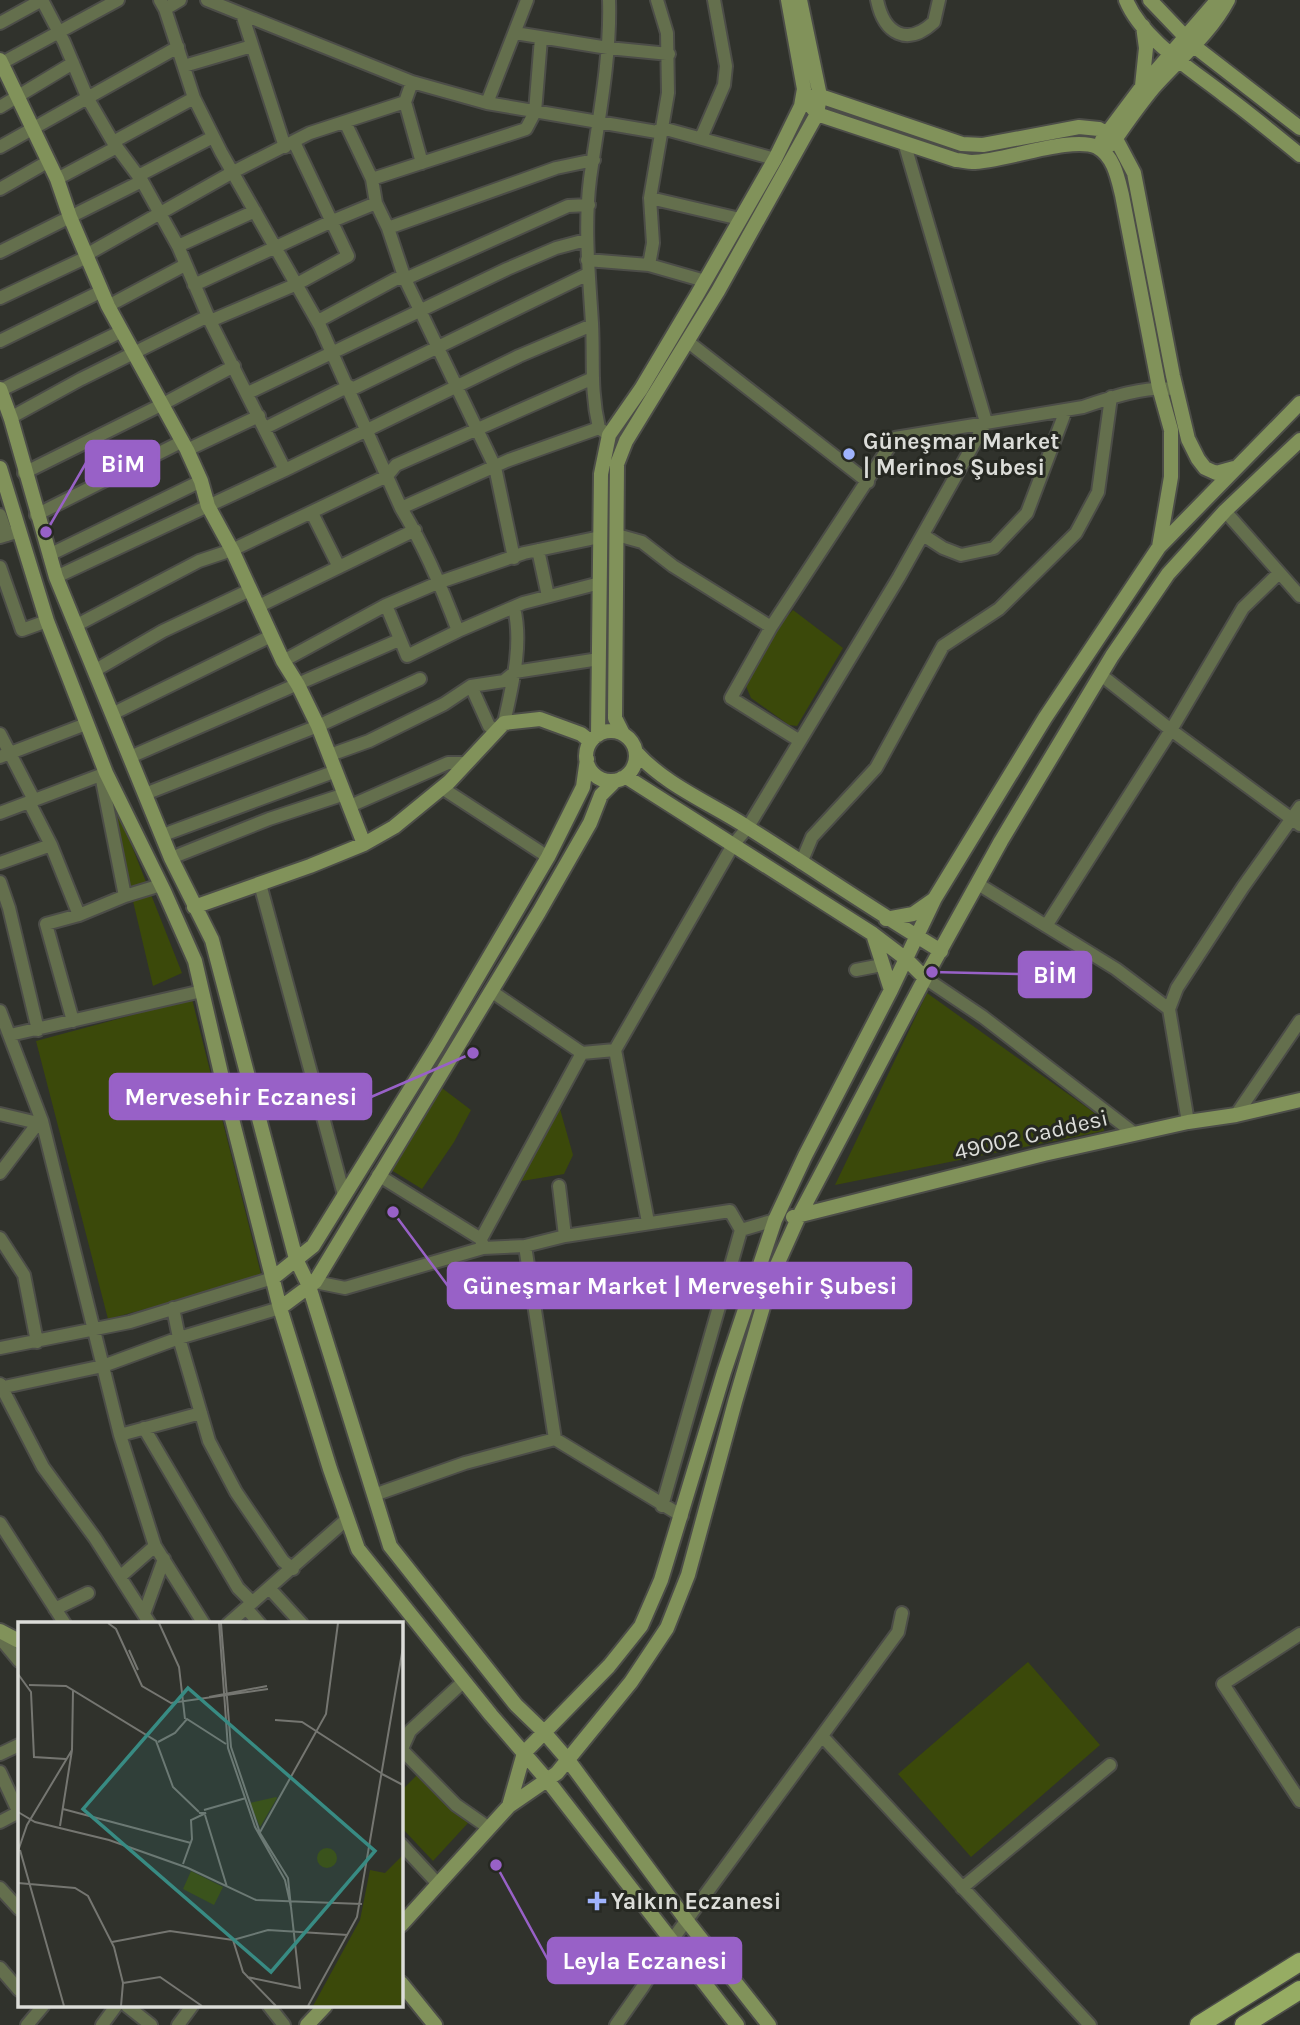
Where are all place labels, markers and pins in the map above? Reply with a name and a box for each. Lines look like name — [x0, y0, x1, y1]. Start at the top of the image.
place label: Güneşmar Market | Merinos Şubesi — [863, 428, 1059, 481]
callout: BiM — [86, 441, 159, 486]
marker: Güneşmar Market | Merinos Şubesi — [841, 446, 857, 462]
callout: BİM — [1019, 952, 1091, 997]
callout: Mervesehir Eczanesi — [110, 1074, 371, 1119]
callout: Güneşmar Market | Merveşehir Şubesi — [448, 1263, 911, 1308]
place label: Yalkın Eczanesi — [611, 1888, 781, 1915]
marker: Yalkın Eczanesi — [589, 1893, 605, 1909]
callout: Leyla Eczanesi — [548, 1938, 741, 1983]

